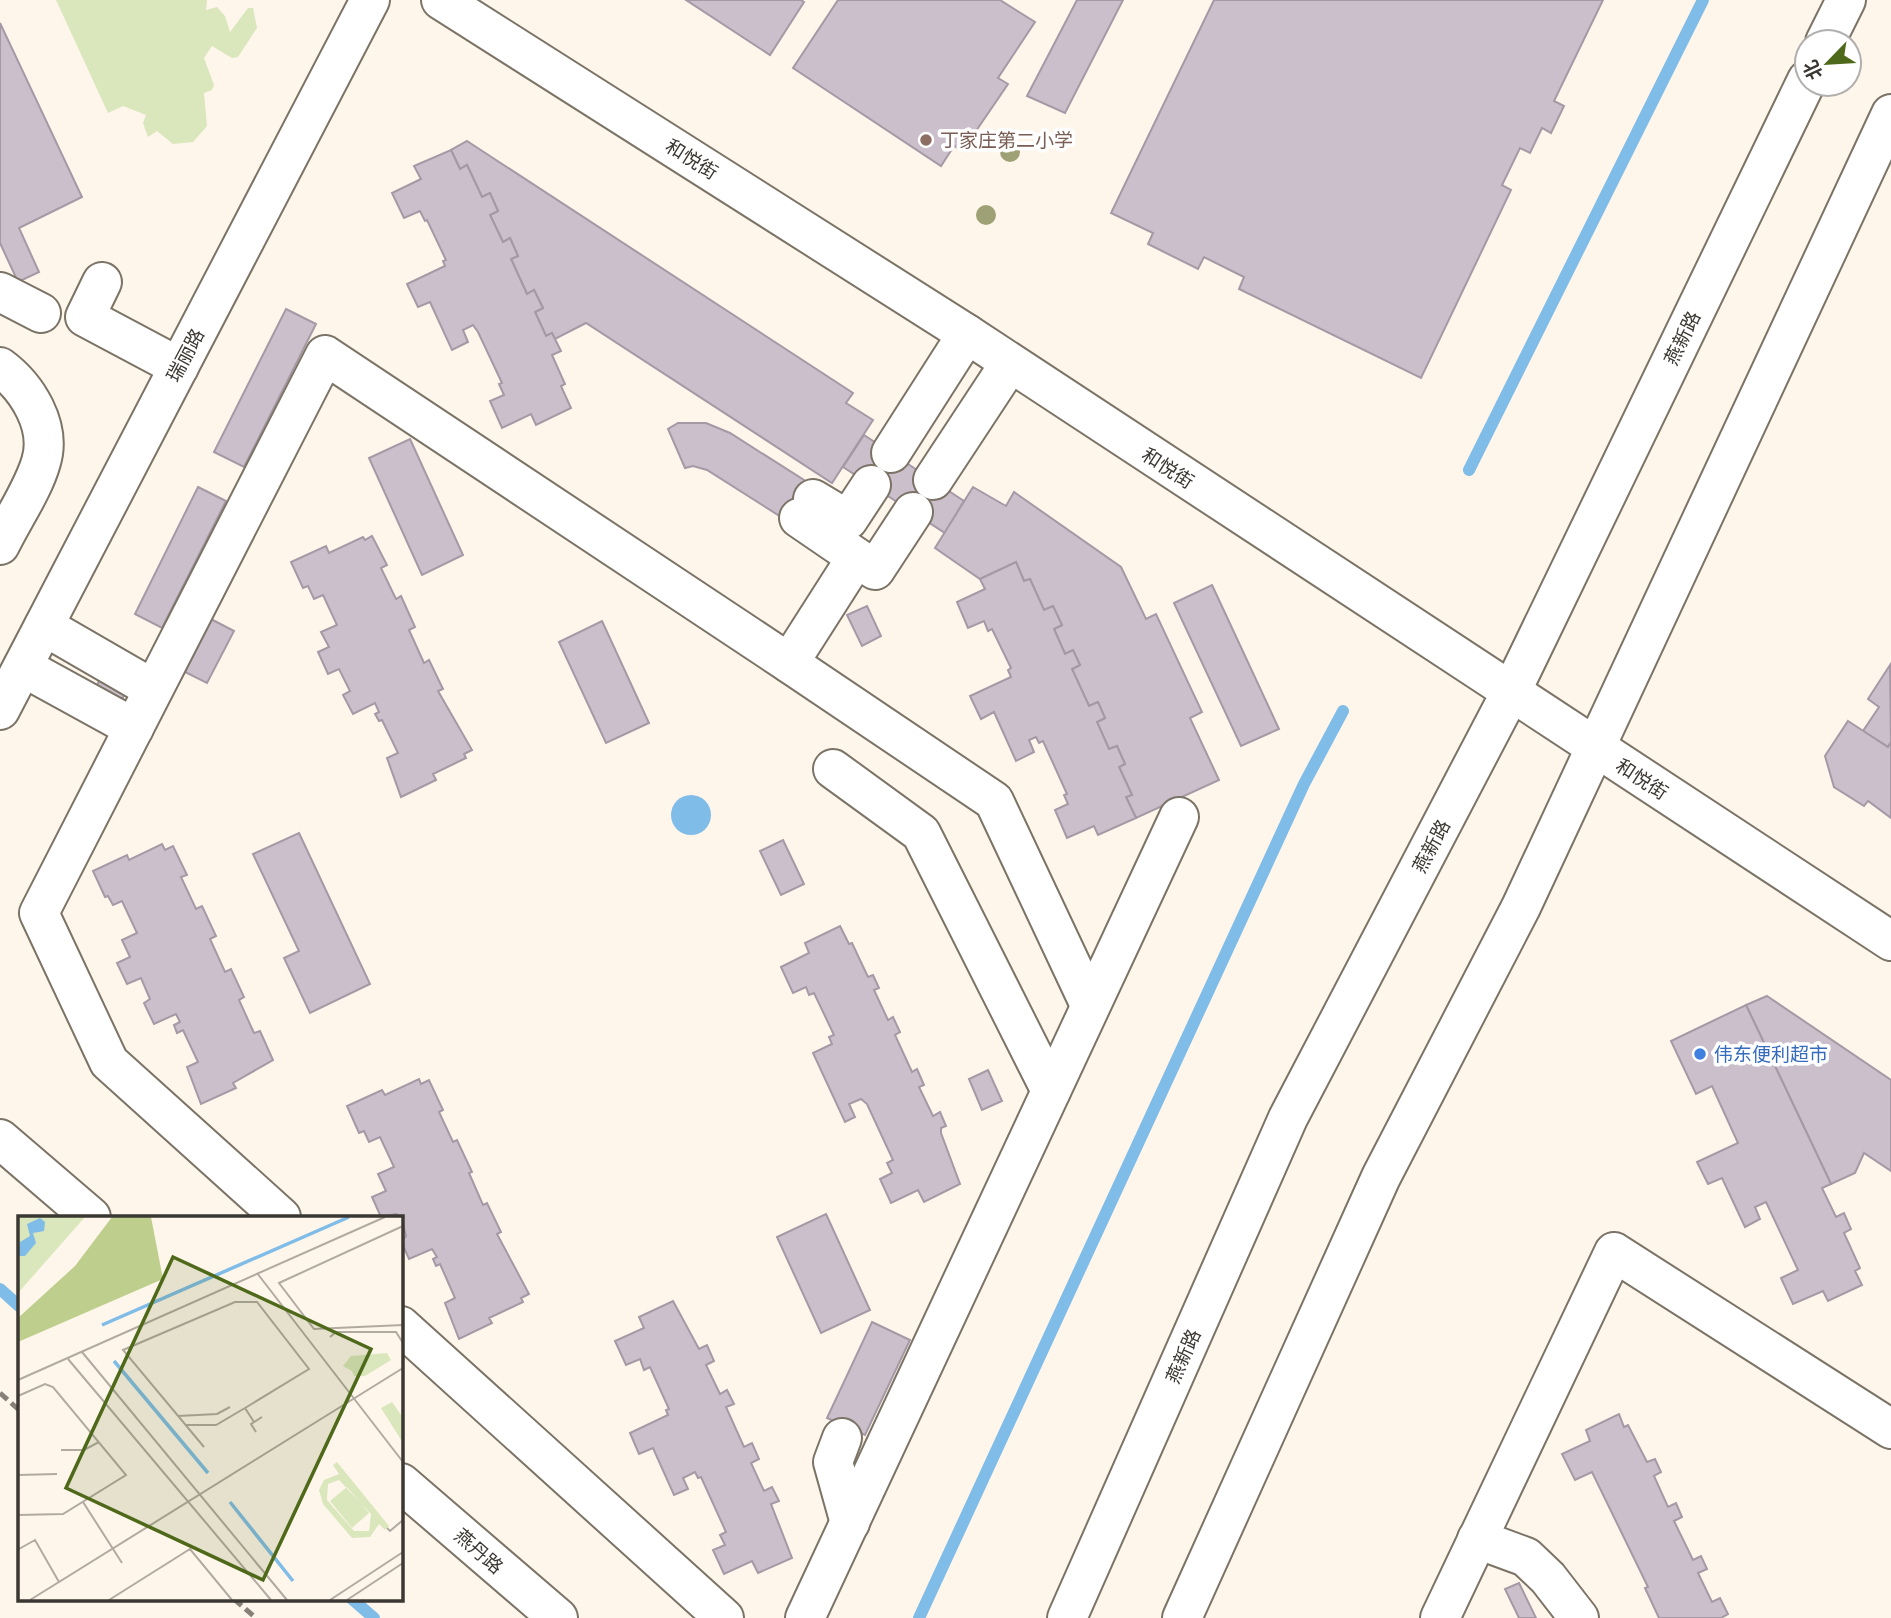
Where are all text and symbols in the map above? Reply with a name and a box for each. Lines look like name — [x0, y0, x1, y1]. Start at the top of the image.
north arrow — [1793, 28, 1863, 98]
text: 北 — [1798, 56, 1828, 84]
place label: 丁家庄第二小学 — [940, 128, 1073, 153]
marker: 丁家庄第二小学 — [918, 132, 934, 148]
street label: 和悦街 — [661, 134, 723, 185]
street label: 燕新路 — [1659, 307, 1706, 369]
street label: 瑞丽路 — [161, 324, 210, 386]
street label: 和悦街 — [1137, 442, 1198, 494]
street label: 和悦街 — [1611, 753, 1672, 805]
street label: 燕新路 — [1407, 815, 1456, 877]
place label: 伟东便利超市 — [1714, 1042, 1828, 1067]
marker: 伟东便利超市 — [1692, 1046, 1708, 1062]
inset map — [18, 1216, 402, 1600]
street label: 燕新路 — [1160, 1325, 1206, 1387]
street label: 燕丹路 — [449, 1523, 508, 1580]

